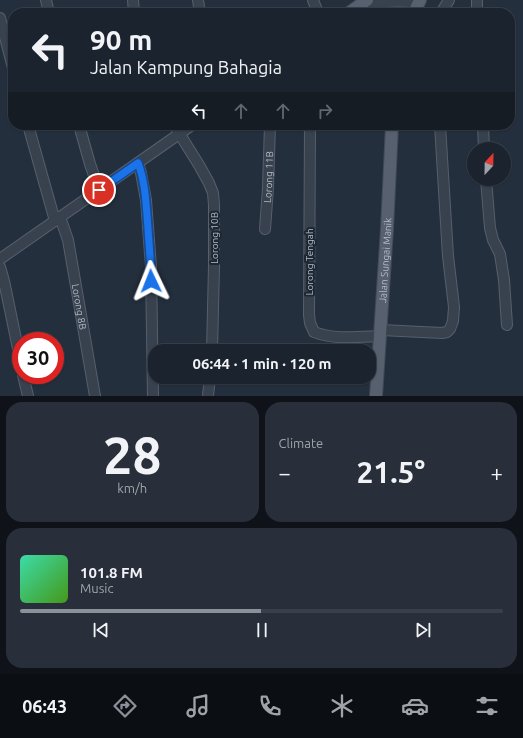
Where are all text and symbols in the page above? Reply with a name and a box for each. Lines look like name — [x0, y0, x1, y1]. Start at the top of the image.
icon: left — [24, 24, 76, 76]
text: 90 m — [90, 24, 152, 55]
text: Jalan Kampung Bahagia — [90, 57, 282, 77]
icon: left — [188, 100, 210, 122]
icon: ahead — [230, 100, 252, 122]
icon: ahead — [272, 100, 294, 122]
icon: right — [314, 100, 336, 122]
north arrow — [467, 142, 511, 186]
map controls — [467, 142, 511, 186]
street label: Lorong 11B — [262, 151, 275, 204]
pin — [82, 173, 116, 207]
icon: arrive — [88, 179, 110, 201]
street label: Lorong 10B — [209, 212, 220, 264]
street label: Jalan Sungai Manik — [377, 218, 394, 303]
street label: Lorong Tengah — [304, 228, 315, 296]
position arrow — [130, 260, 172, 302]
street label: Lorong 8B — [70, 283, 88, 331]
speed limit sign: 30 — [12, 332, 64, 384]
text: 06:44 · 1 min · 120 m — [193, 355, 331, 372]
text: 28 — [103, 426, 162, 484]
text: Climate — [279, 436, 323, 450]
text: 21.5° — [356, 455, 425, 489]
text: − — [279, 460, 291, 485]
text: + — [491, 460, 503, 485]
text: km/h — [117, 481, 147, 495]
text: 101.8 FM — [80, 564, 143, 581]
text: Music — [80, 581, 114, 595]
icon: previous — [90, 619, 112, 641]
icon: pause — [251, 619, 273, 641]
icon: next — [412, 619, 434, 641]
icon: directions — [111, 692, 139, 720]
icon: music — [184, 692, 212, 720]
icon: phone — [256, 692, 284, 720]
icon: climate — [328, 692, 356, 720]
icon: car — [401, 692, 429, 720]
icon: filters — [473, 692, 501, 720]
text: 06:43 — [22, 696, 67, 716]

